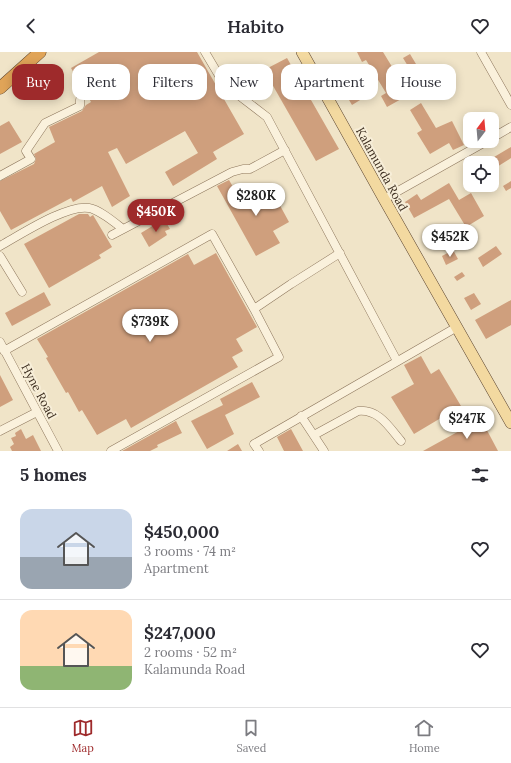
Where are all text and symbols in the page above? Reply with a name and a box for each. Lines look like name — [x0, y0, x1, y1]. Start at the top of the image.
icon: back — [20, 15, 42, 37]
text: Habito — [227, 15, 284, 38]
icon: heart — [469, 15, 491, 37]
chip: Buy — [12, 64, 64, 100]
chip: Rent — [72, 64, 130, 100]
chip: Filters — [138, 64, 207, 100]
chip: New — [215, 64, 273, 100]
chip: Apartment — [281, 64, 378, 100]
chip: House — [386, 64, 456, 100]
north arrow — [463, 112, 499, 148]
map controls — [463, 112, 499, 192]
street label: Kalamunda Road — [353, 125, 411, 213]
button: locate — [463, 156, 499, 192]
pin: $280K — [228, 183, 284, 217]
text: $280K — [236, 187, 276, 204]
pin: $450K — [128, 199, 184, 233]
text: $450K — [136, 203, 176, 220]
pin: $452K — [422, 224, 478, 258]
text: $452K — [431, 228, 469, 245]
pin: $739K — [122, 309, 178, 343]
text: $739K — [131, 313, 169, 330]
street label: Hyne Road — [18, 361, 60, 421]
pin: $247K — [439, 406, 495, 440]
text: $247K — [448, 410, 486, 427]
text: 5 homes — [20, 464, 87, 486]
icon: filters — [469, 464, 491, 486]
text: $450,000 — [144, 521, 219, 543]
icon: home — [52, 525, 100, 573]
icon: heart — [469, 538, 491, 560]
text: 3 rooms · 74 m² — [144, 543, 236, 560]
text: Apartment — [144, 560, 209, 577]
text: $247,000 — [144, 622, 216, 644]
icon: home — [52, 626, 100, 674]
icon: heart — [469, 639, 491, 661]
text: 2 rooms · 52 m² — [144, 644, 237, 661]
text: Kalamunda Road — [144, 661, 245, 678]
tab: Map — [71, 717, 94, 755]
tab: Saved — [236, 717, 266, 755]
tab: Home — [409, 717, 440, 755]

